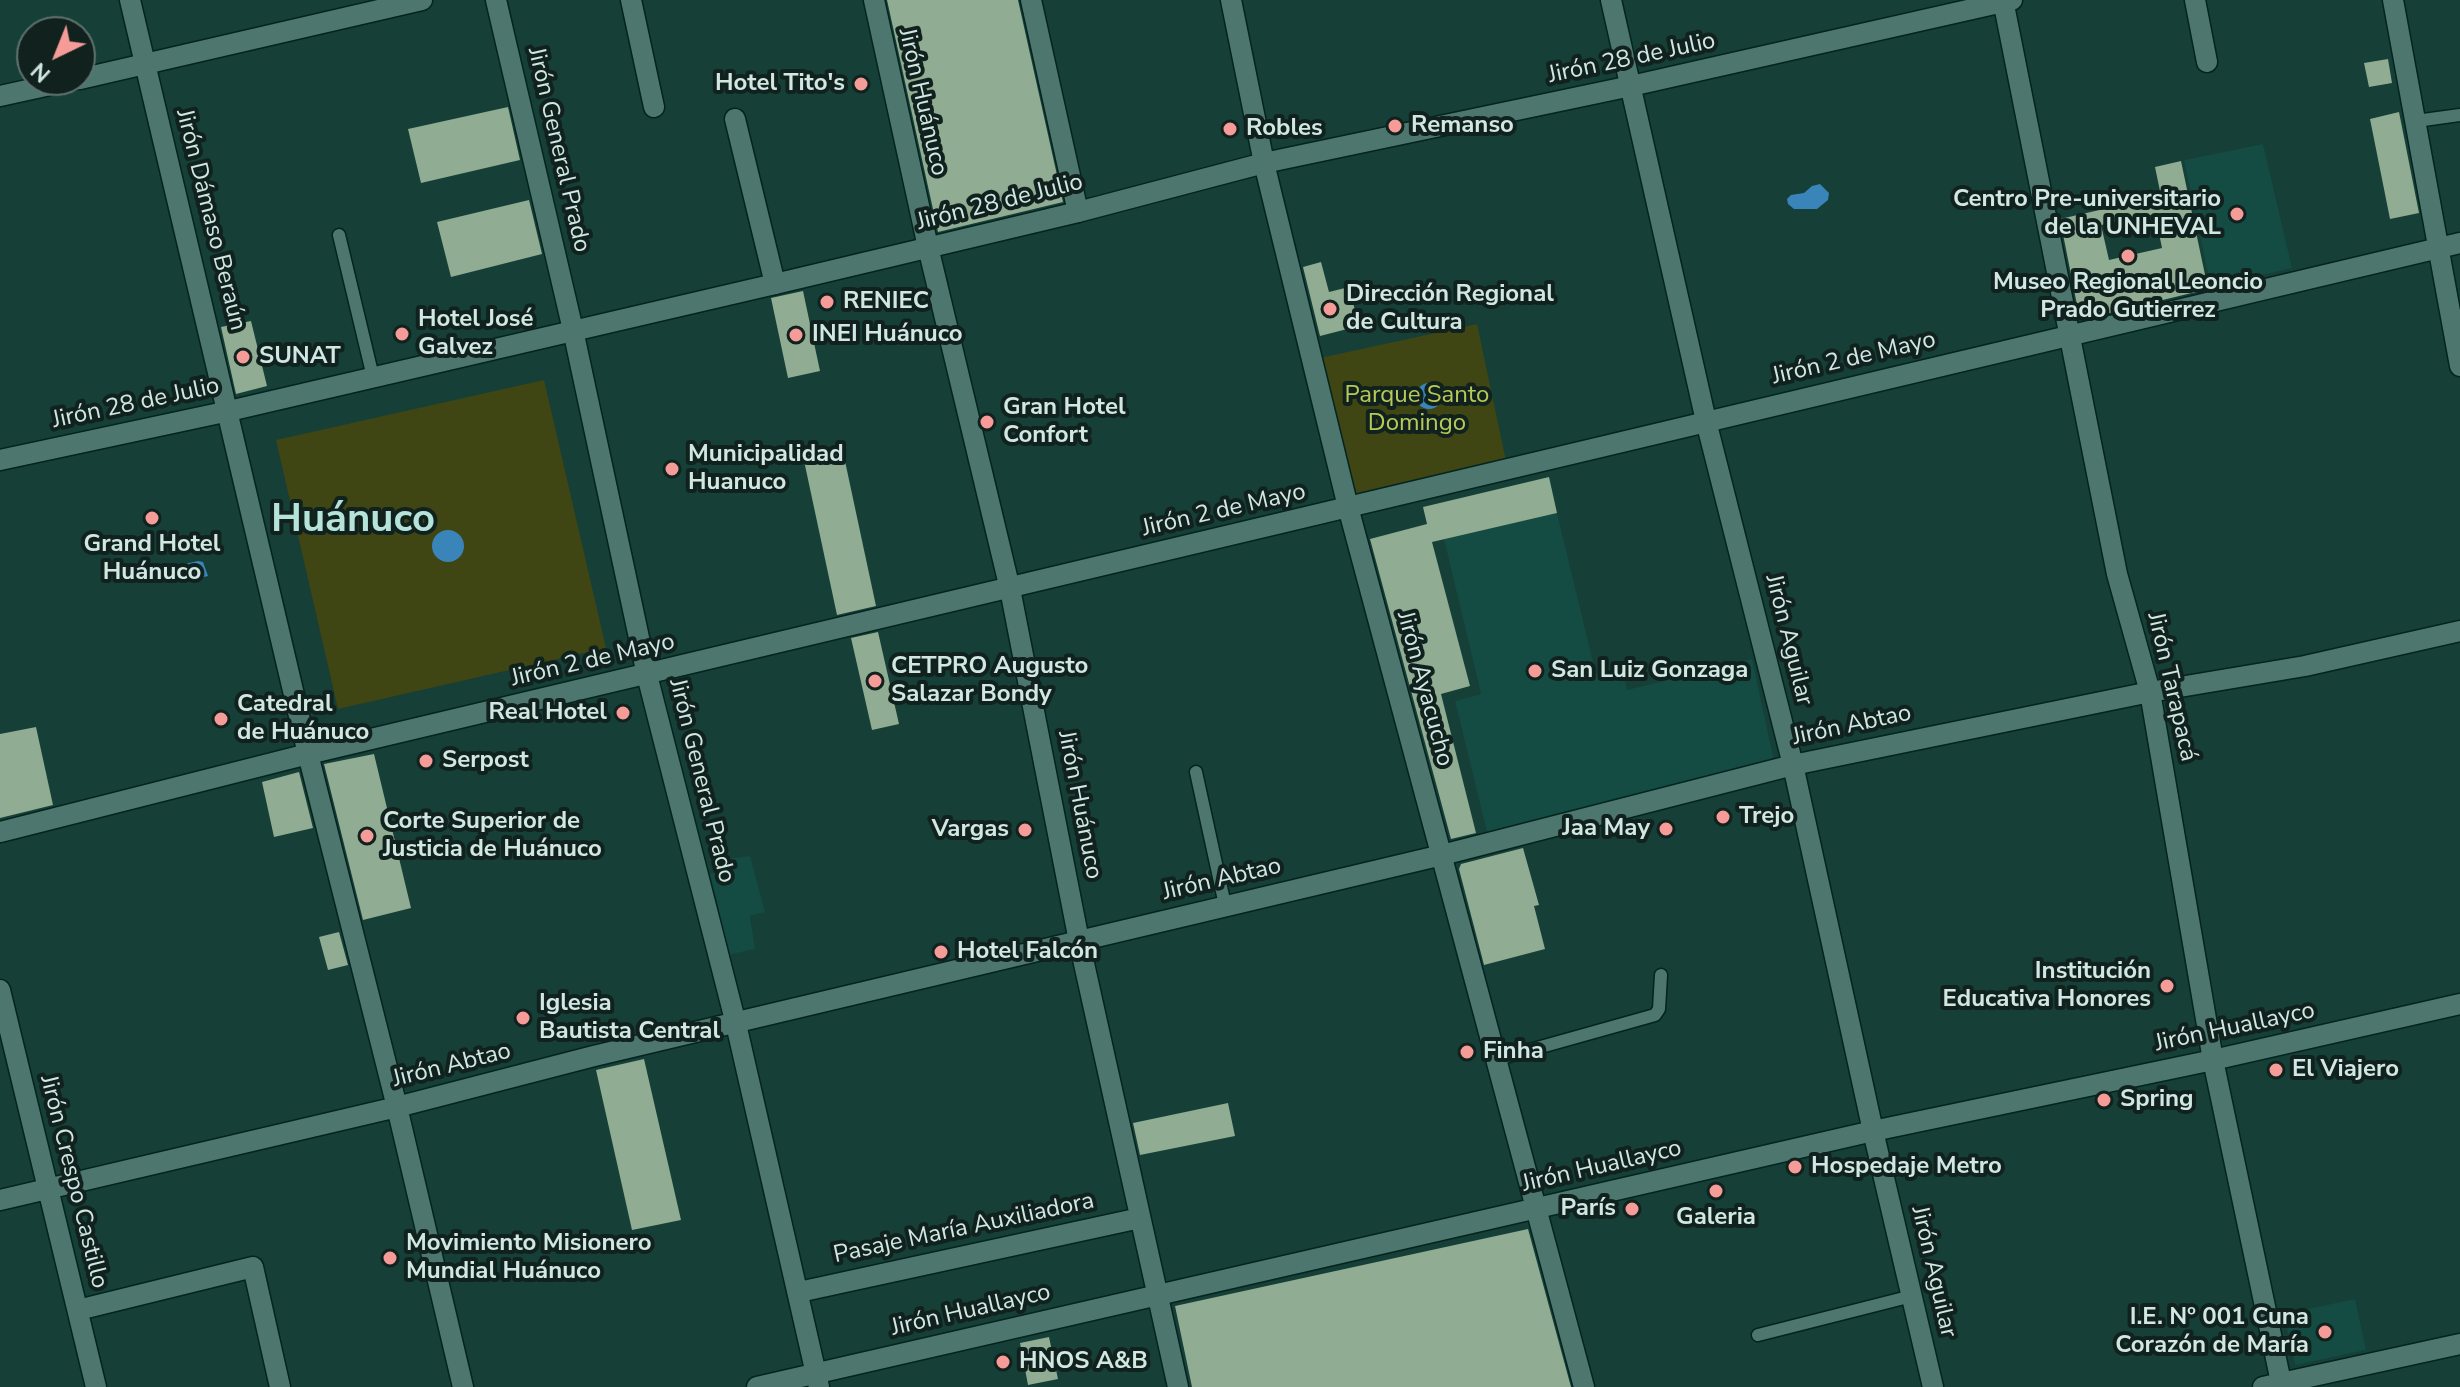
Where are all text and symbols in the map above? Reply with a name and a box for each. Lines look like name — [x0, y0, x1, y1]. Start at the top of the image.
north arrow — [16, 16, 96, 96]
street label: Jirón Huánuco — [891, 25, 953, 179]
street label: Jirón 28 de Julio — [1546, 27, 1718, 91]
street label: Jirón General Prado — [520, 45, 596, 255]
text: N — [25, 56, 57, 89]
place label: Hotel Tito's — [715, 70, 845, 98]
marker: Hotel Tito's — [852, 75, 870, 93]
street label: Jirón Dámaso Beraún — [169, 106, 251, 334]
place label: Remanso — [1411, 112, 1514, 140]
place label: Robles — [1246, 115, 1323, 143]
marker: Remanso — [1386, 117, 1404, 135]
marker: Robles — [1221, 120, 1239, 138]
street label: Jirón 28 de Julio — [914, 168, 1086, 238]
place label: Centro Pre-universitario de la UNHEVAL — [1953, 186, 2221, 242]
marker: Centro Pre-universitario de la UNHEVAL — [2228, 205, 2246, 223]
marker: Museo Regional Leoncio Prado Gutierrez — [2119, 247, 2137, 265]
place label: Museo Regional Leoncio Prado Gutierrez — [1993, 269, 2263, 325]
place label: Dirección Regional de Cultura — [1346, 281, 1554, 337]
place label: RENIEC — [843, 288, 929, 316]
marker: RENIEC — [818, 293, 836, 311]
marker: Dirección Regional de Cultura — [1321, 300, 1339, 318]
place label: Hotel José Galvez — [418, 306, 534, 362]
place label: INEI Huánuco — [812, 321, 963, 349]
marker: Hotel José Galvez — [393, 325, 411, 343]
marker: INEI Huánuco — [787, 326, 805, 344]
street label: Jirón 2 de Mayo — [1769, 326, 1939, 392]
place label: SUNAT — [259, 343, 341, 371]
marker: SUNAT — [234, 348, 252, 366]
street label: Jirón 28 de Julio — [50, 372, 222, 436]
park label: Parque Santo Domingo — [1345, 382, 1489, 438]
place label: Gran Hotel Confort — [1003, 394, 1126, 450]
marker: Gran Hotel Confort — [978, 413, 996, 431]
place label: Municipalidad Huanuco — [688, 441, 844, 497]
marker: Municipalidad Huanuco — [663, 460, 681, 478]
street label: Jirón 2 de Mayo — [1139, 478, 1309, 544]
district label: Huánuco — [271, 497, 435, 545]
marker: Grand Hotel Huánuco — [143, 509, 161, 527]
place label: Grand Hotel Huánuco — [83, 531, 221, 587]
street label: Jirón Aguilar — [1758, 572, 1818, 708]
street label: Jirón Ayacucho — [1389, 608, 1459, 770]
street label: Jirón Tarapacá — [2140, 610, 2202, 764]
street label: Jirón 2 de Mayo — [508, 628, 678, 694]
place label: CETPRO Augusto Salazar Bondy — [891, 653, 1088, 709]
place label: San Luiz Gonzaga — [1551, 657, 1748, 685]
marker: San Luiz Gonzaga — [1526, 662, 1544, 680]
marker: CETPRO Augusto Salazar Bondy — [866, 672, 884, 690]
street label: Jirón General Prado — [662, 676, 740, 886]
place label: Catedral de Huánuco — [237, 691, 369, 747]
place label: Real Hotel — [489, 699, 607, 727]
street label: Jirón Abtao — [1790, 699, 1914, 753]
marker: Real Hotel — [614, 704, 632, 722]
marker: Catedral de Huánuco — [212, 710, 230, 728]
street label: Jirón Huánuco — [1050, 728, 1108, 882]
place label: Serpost — [442, 747, 529, 775]
marker: Serpost — [417, 752, 435, 770]
place label: Trejo — [1739, 803, 1794, 831]
place label: Corte Superior de Justicia de Huánuco — [383, 808, 602, 864]
marker: Trejo — [1714, 808, 1732, 826]
place label: Jaa May — [1562, 815, 1650, 843]
place label: Vargas — [932, 816, 1009, 844]
marker: Jaa May — [1657, 820, 1675, 838]
marker: Vargas — [1016, 821, 1034, 839]
marker: Corte Superior de Justicia de Huánuco — [358, 827, 376, 845]
street label: Jirón Abtao — [1160, 852, 1284, 908]
place label: Hotel Falcón — [957, 938, 1098, 966]
marker: Hotel Falcón — [932, 943, 950, 961]
place label: Institución Educativa Honores — [1943, 958, 2151, 1014]
marker: Institución Educativa Honores — [2158, 977, 2176, 995]
place label: Iglesia Bautista Central — [539, 990, 720, 1046]
street label: Jirón Huallayco — [2153, 997, 2317, 1059]
marker: Iglesia Bautista Central — [514, 1009, 532, 1027]
street label: Jirón Abtao — [390, 1037, 514, 1095]
place label: Finha — [1483, 1038, 1544, 1066]
marker: Finha — [1458, 1043, 1476, 1061]
place label: El Viajero — [2292, 1056, 2399, 1084]
marker: El Viajero — [2267, 1061, 2285, 1079]
street label: Jirón Crespo Castillo — [33, 1072, 113, 1292]
place label: Spring — [2120, 1086, 2194, 1114]
marker: Spring — [2095, 1091, 2113, 1109]
street label: Jirón Huallayco — [1520, 1135, 1684, 1199]
place label: Hospedaje Metro — [1811, 1153, 2002, 1181]
marker: Hospedaje Metro — [1786, 1158, 1804, 1176]
marker: Galeria — [1707, 1182, 1725, 1200]
street label: Pasaje María Auxiliadora — [831, 1187, 1097, 1271]
place label: París — [1561, 1195, 1616, 1223]
marker: París — [1623, 1200, 1641, 1218]
place label: Galeria — [1676, 1204, 1756, 1232]
street label: Jirón Aguilar — [1904, 1204, 1962, 1340]
place label: Movimiento Misionero Mundial Huánuco — [406, 1230, 651, 1286]
marker: Movimiento Misionero Mundial Huánuco — [381, 1249, 399, 1267]
street label: Jirón Huallayco — [889, 1279, 1053, 1343]
place label: I.E. Nº 001 Cuna Corazón de María — [2115, 1304, 2309, 1360]
marker: I.E. Nº 001 Cuna Corazón de María — [2316, 1323, 2334, 1341]
place label: HNOS A&B — [1019, 1348, 1148, 1376]
marker: HNOS A&B — [994, 1353, 1012, 1371]

